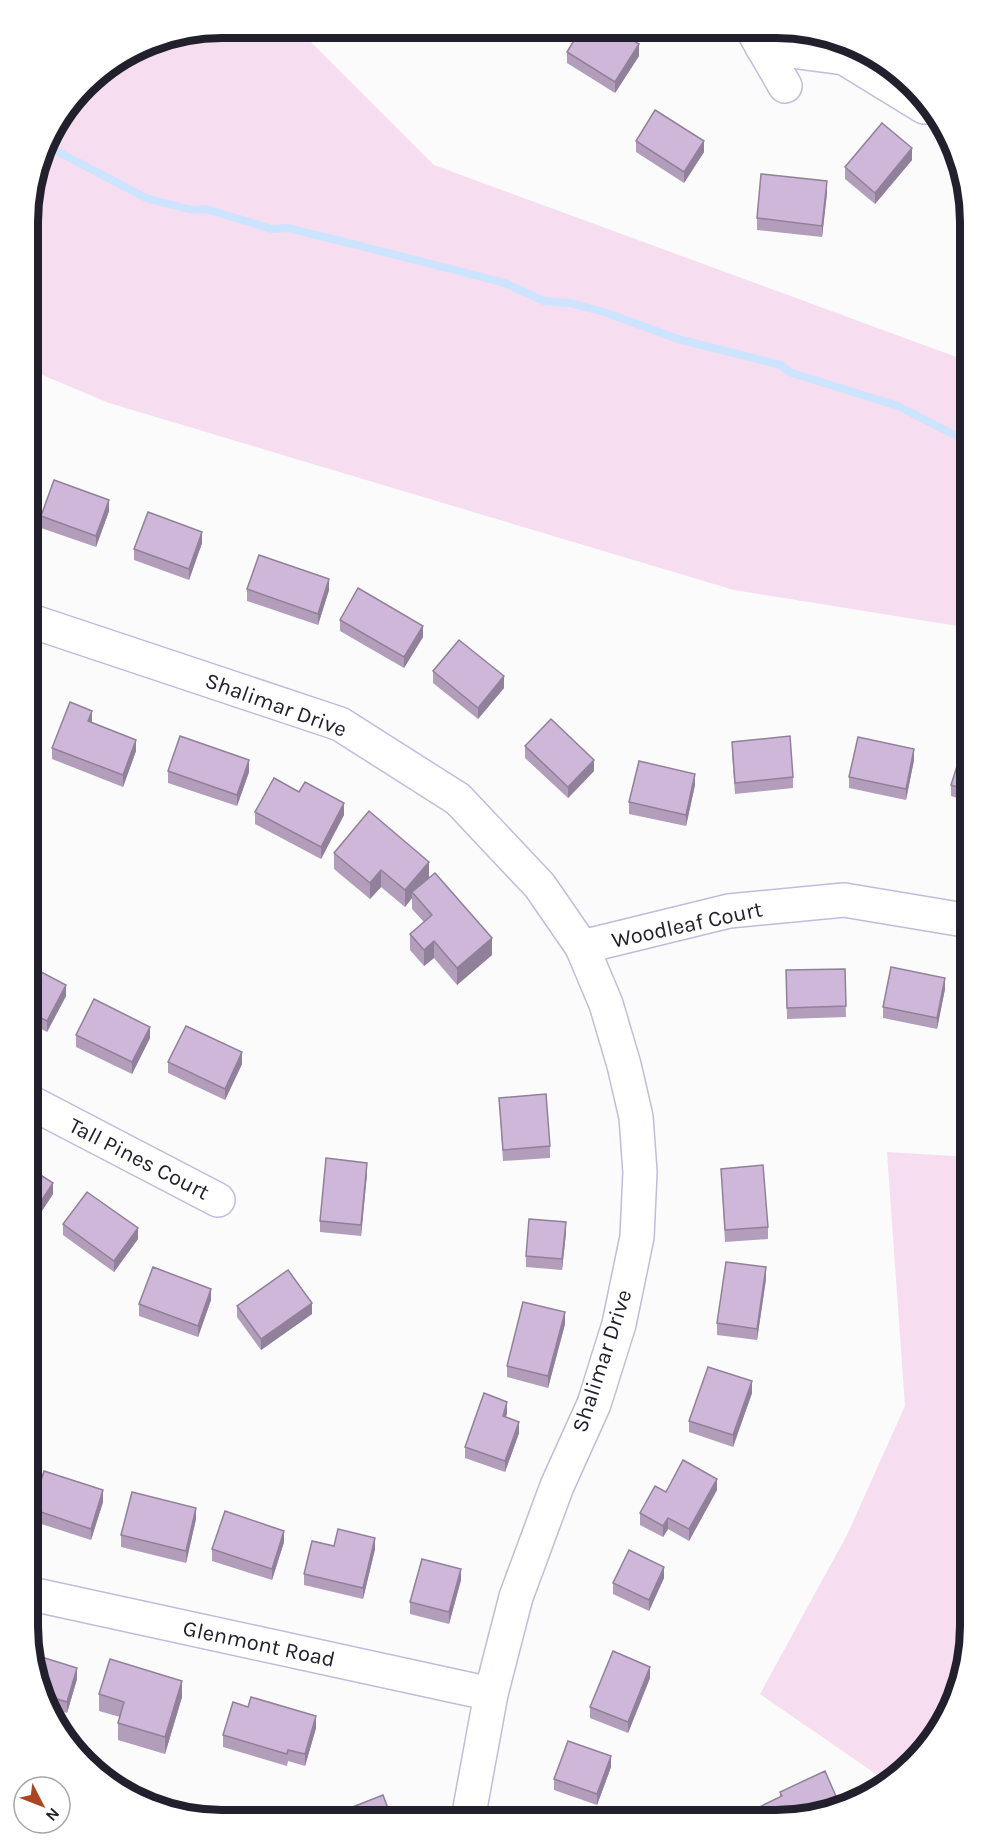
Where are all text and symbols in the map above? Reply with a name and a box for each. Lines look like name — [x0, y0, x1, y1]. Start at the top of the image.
street label: Shalimar Drive — [202, 667, 350, 743]
street label: Woodleaf Court — [609, 896, 765, 954]
street label: Tall Pines Court — [65, 1112, 213, 1206]
street label: Shalimar Drive — [567, 1286, 637, 1436]
street label: Glenmont Road — [181, 1615, 337, 1673]
north arrow — [12, 1775, 72, 1835]
text: N — [42, 1804, 64, 1825]

